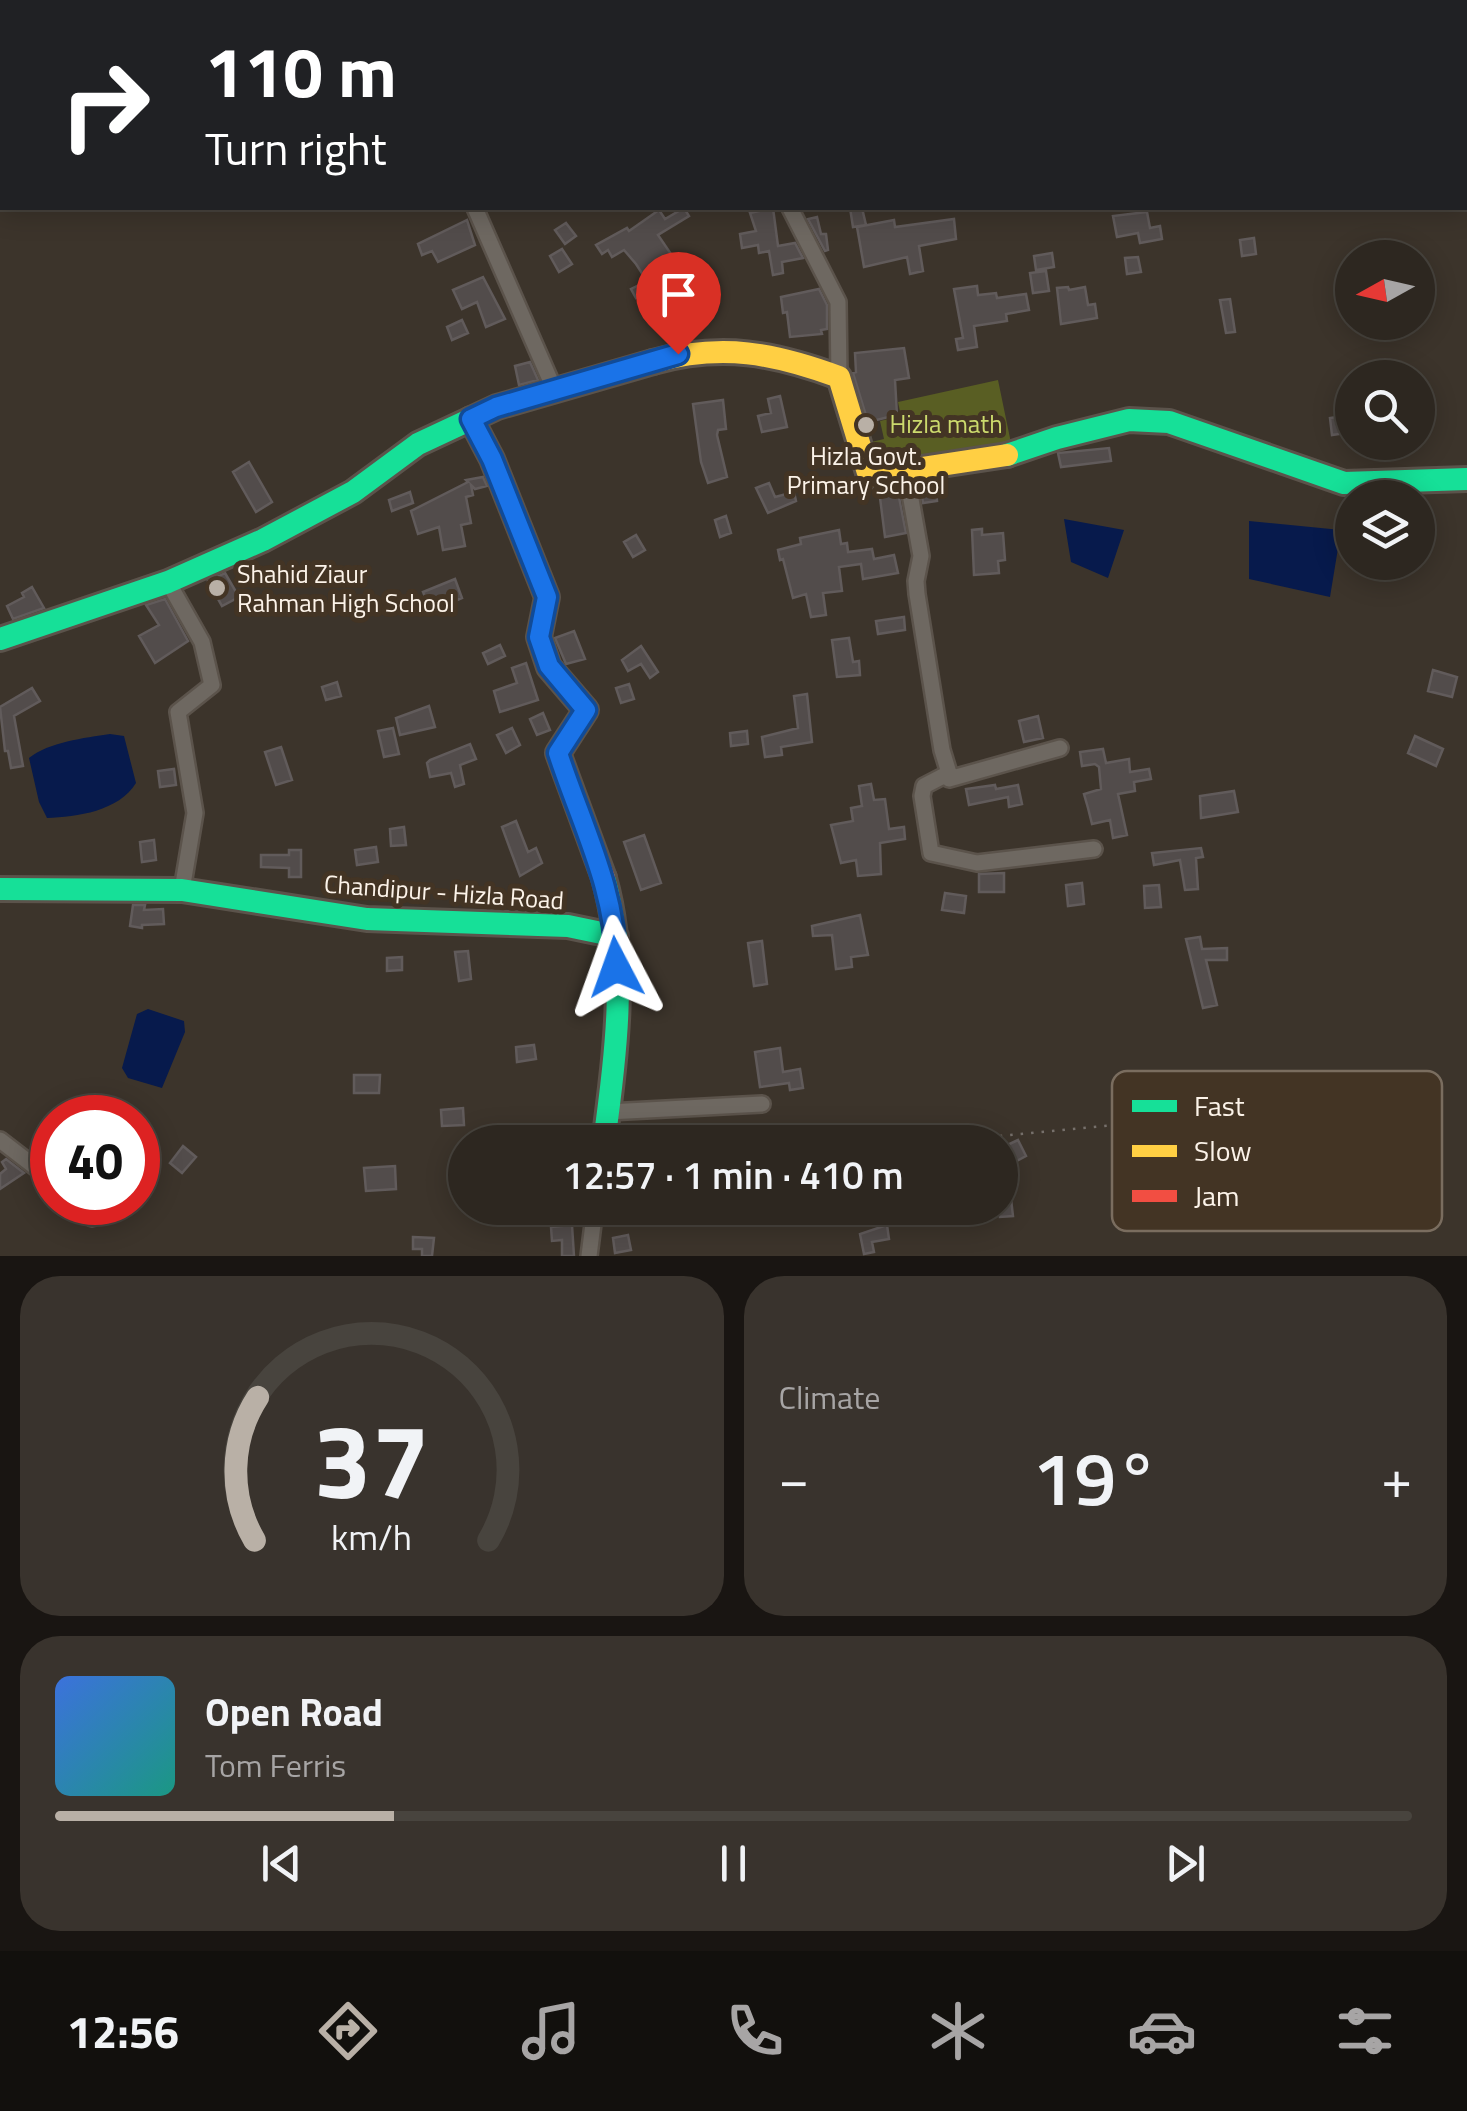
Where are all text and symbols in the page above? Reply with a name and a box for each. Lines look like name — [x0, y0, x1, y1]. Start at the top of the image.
text: 110 m — [205, 18, 397, 124]
icon: right — [40, 40, 170, 170]
text: Turn right — [205, 114, 387, 182]
north arrow — [1335, 240, 1435, 340]
map controls — [1335, 240, 1435, 580]
pin — [636, 252, 721, 355]
icon: arrive — [651, 267, 706, 322]
button: search — [1335, 360, 1435, 460]
park label: Hizla math — [889, 405, 1003, 443]
marker: Hizla Govt. Primary School — [855, 414, 877, 436]
place label: Hizla Govt. Primary School — [787, 437, 945, 504]
button: layers — [1335, 480, 1435, 580]
place label: Shahid Ziaur Rahman High School — [237, 555, 455, 622]
marker: Shahid Ziaur Rahman High School — [206, 577, 228, 599]
street label: Chandipur - Hizla Road — [323, 865, 565, 919]
position arrow — [564, 915, 668, 1019]
legend — [1112, 1071, 1442, 1231]
text: Fast — [1194, 1084, 1245, 1127]
speed limit sign: 40 — [30, 1095, 160, 1225]
text: Slow — [1194, 1129, 1252, 1172]
text: 12:57 · 1 min · 410 m — [562, 1146, 904, 1204]
text: Jam — [1194, 1174, 1240, 1217]
text: Climate — [779, 1373, 880, 1421]
text: 37 — [314, 1380, 430, 1538]
text: 19° — [1032, 1420, 1158, 1534]
text: − — [779, 1436, 809, 1519]
text: + — [1381, 1436, 1412, 1519]
text: km/h — [331, 1509, 412, 1564]
text: Open Road — [205, 1683, 383, 1741]
text: Tom Ferris — [205, 1741, 346, 1789]
icon: previous — [254, 1836, 309, 1891]
icon: pause — [706, 1836, 761, 1891]
icon: next — [1158, 1836, 1213, 1891]
icon: directions — [313, 1996, 383, 2066]
icon: music — [516, 1996, 586, 2066]
icon: phone — [720, 1996, 790, 2066]
icon: climate — [923, 1996, 993, 2066]
icon: car — [1127, 1996, 1197, 2066]
icon: filters — [1330, 1996, 1400, 2066]
text: 12:56 — [67, 1997, 179, 2065]

